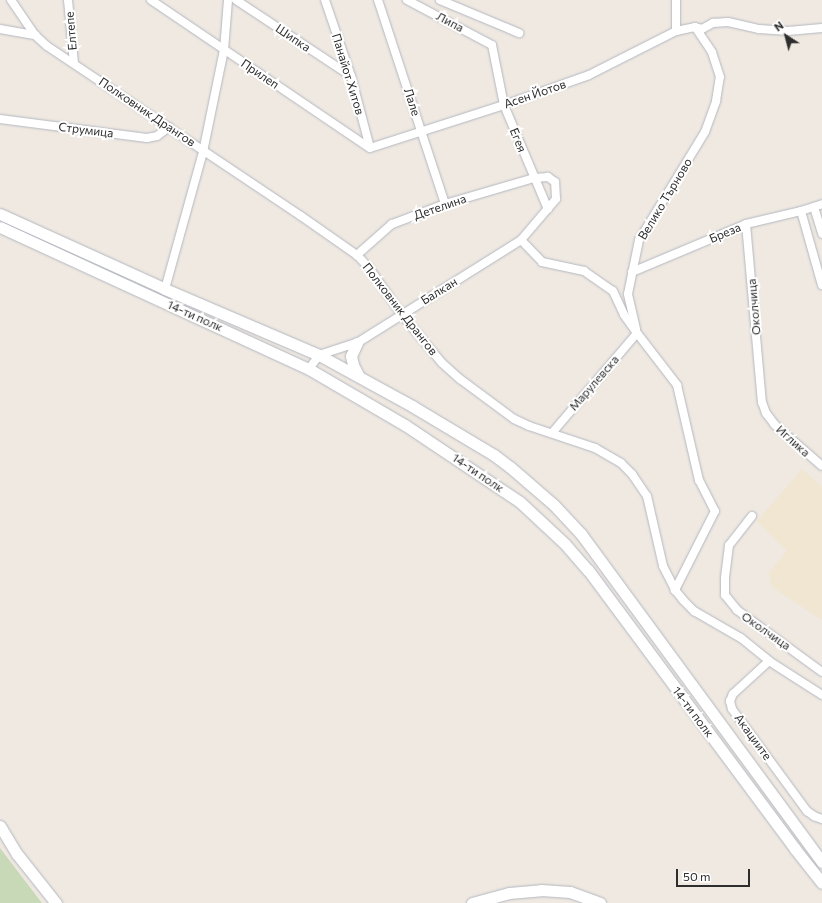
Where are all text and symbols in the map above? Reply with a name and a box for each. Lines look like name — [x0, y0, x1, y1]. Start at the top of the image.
street label: Липа — [434, 9, 466, 35]
street label: Елтепе — [62, 11, 80, 51]
north arrow — [766, 16, 806, 56]
text: N — [771, 18, 786, 34]
street label: Шипка — [273, 21, 313, 55]
street label: Панайот Хитов — [329, 32, 367, 116]
street label: Прилеп — [238, 56, 282, 92]
street label: Полковник Дрангов — [96, 74, 198, 150]
street label: Асен Йотов — [502, 77, 568, 111]
street label: Лале — [401, 86, 423, 118]
street label: Струмица — [58, 119, 114, 141]
street label: Егея — [507, 126, 529, 154]
street label: Велико Търново — [635, 156, 695, 242]
street label: Детелина — [412, 191, 468, 223]
street label: Бреза — [707, 220, 743, 246]
street label: Полковник Дрангов — [359, 260, 441, 358]
street label: Балкан — [418, 274, 460, 308]
street label: Околчица — [744, 278, 764, 336]
street label: 14-ти полк — [165, 297, 225, 335]
street label: Марулевска — [566, 352, 622, 414]
street label: Иглика — [773, 422, 813, 460]
street label: 14-ти полк — [449, 450, 507, 496]
street label: Околчица — [739, 609, 793, 653]
street label: 14-ти полк — [669, 684, 717, 740]
street label: Акациите — [731, 711, 775, 763]
scale bar — [678, 861, 752, 887]
text: 50 m — [683, 869, 711, 883]

